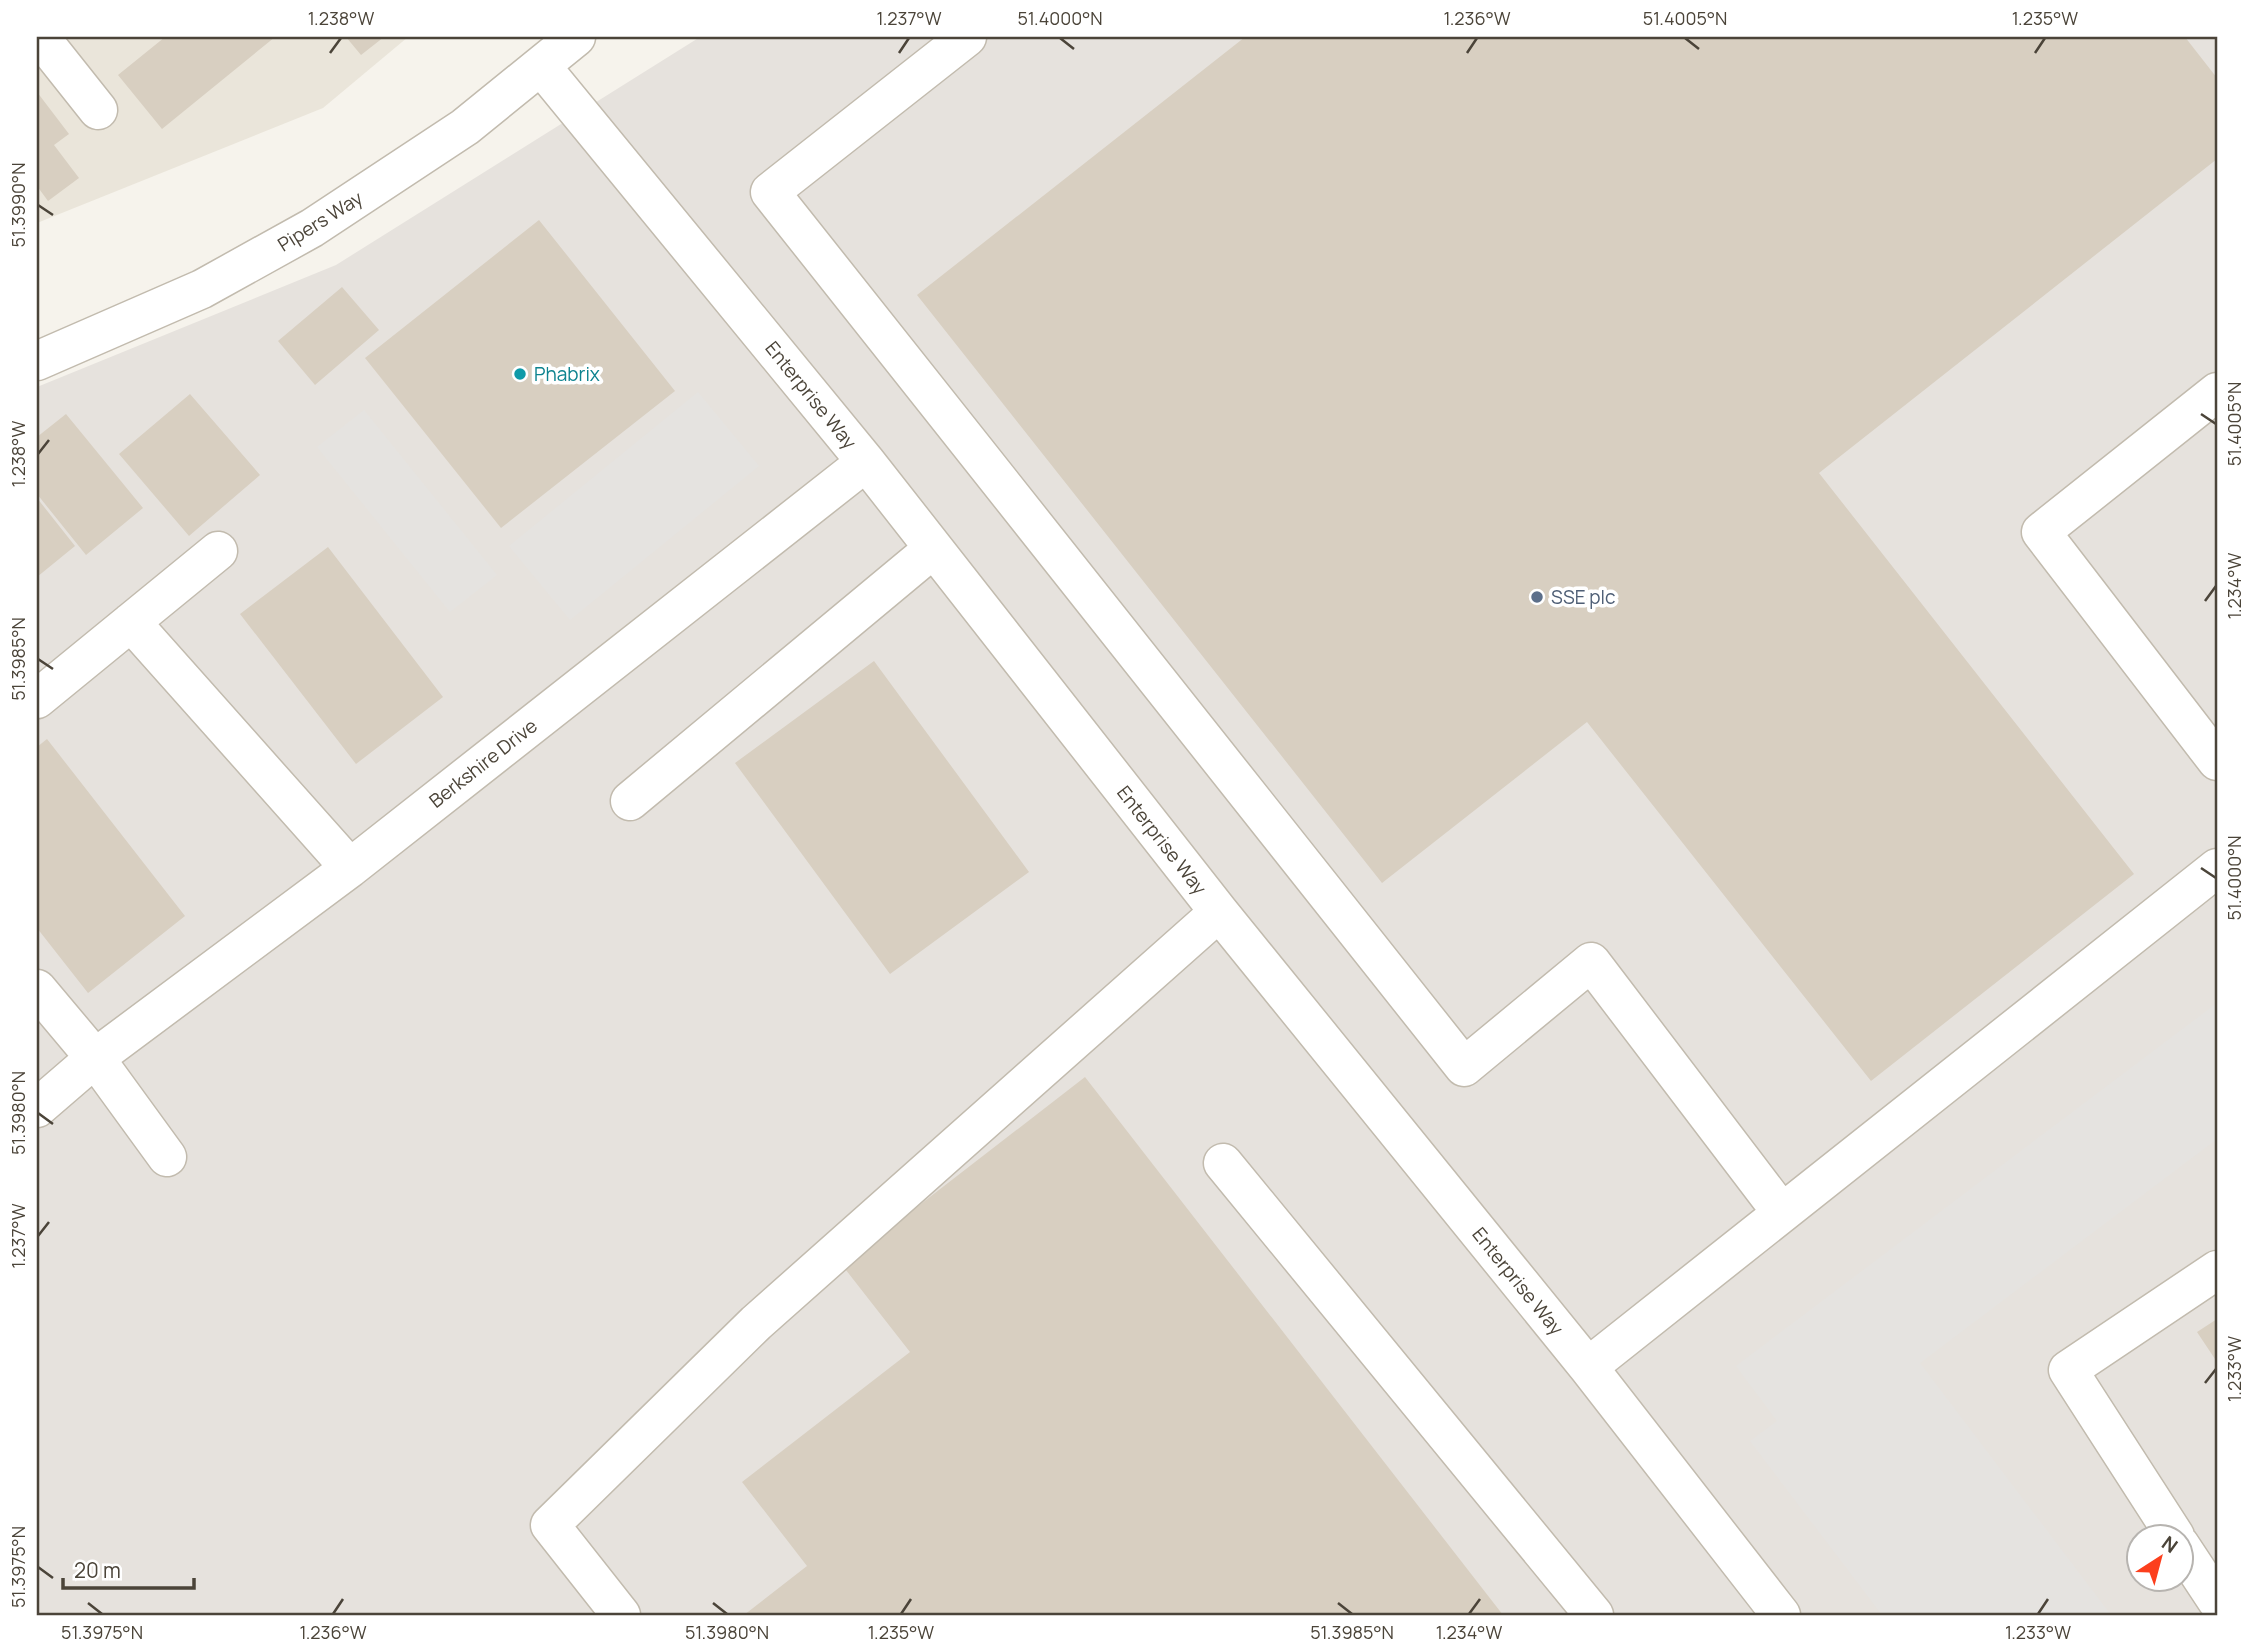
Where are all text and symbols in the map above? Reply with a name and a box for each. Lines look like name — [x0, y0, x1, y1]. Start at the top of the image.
text: 1.238°W — [308, 6, 374, 30]
text: 1.237°W — [876, 6, 942, 30]
text: 51.4000°N — [1017, 6, 1103, 30]
text: 1.236°W — [1443, 6, 1511, 30]
text: 51.4005°N — [1643, 6, 1727, 30]
text: 1.235°W — [2012, 6, 2078, 30]
text: 51.3990°N — [6, 163, 30, 247]
street label: Pipers Way — [273, 185, 367, 257]
street label: Enterprise Way — [759, 336, 863, 454]
place label: Phabrix — [534, 361, 600, 387]
marker: Phabrix — [512, 366, 528, 382]
text: 51.4005°N — [2222, 382, 2246, 466]
text: 1.238°W — [6, 421, 30, 487]
text: 1.234°W — [2222, 553, 2246, 619]
place label: SSE plc — [1551, 584, 1616, 610]
marker: SSE plc — [1529, 589, 1545, 605]
text: 51.3985°N — [6, 617, 30, 701]
street label: Berkshire Drive — [424, 713, 542, 813]
street label: Enterprise Way — [1111, 780, 1213, 900]
text: 51.4000°N — [2222, 835, 2246, 921]
text: 51.3980°N — [6, 1071, 30, 1155]
text: 1.237°W — [6, 1203, 30, 1269]
street label: Enterprise Way — [1466, 1222, 1570, 1340]
text: 1.233°W — [2222, 1336, 2246, 1402]
north arrow — [2124, 1522, 2194, 1592]
text: 51.3975°N — [6, 1526, 30, 1608]
text: N — [2157, 1530, 2183, 1559]
scale bar — [63, 1547, 194, 1591]
text: 20 m — [74, 1556, 121, 1584]
text: 51.3975°N — [61, 1620, 143, 1644]
text: 1.236°W — [299, 1620, 367, 1644]
text: 51.3980°N — [685, 1620, 769, 1644]
text: 1.235°W — [868, 1620, 934, 1644]
text: 51.3985°N — [1310, 1620, 1394, 1644]
text: 1.234°W — [1436, 1620, 1502, 1644]
text: 1.233°W — [2005, 1620, 2071, 1644]

